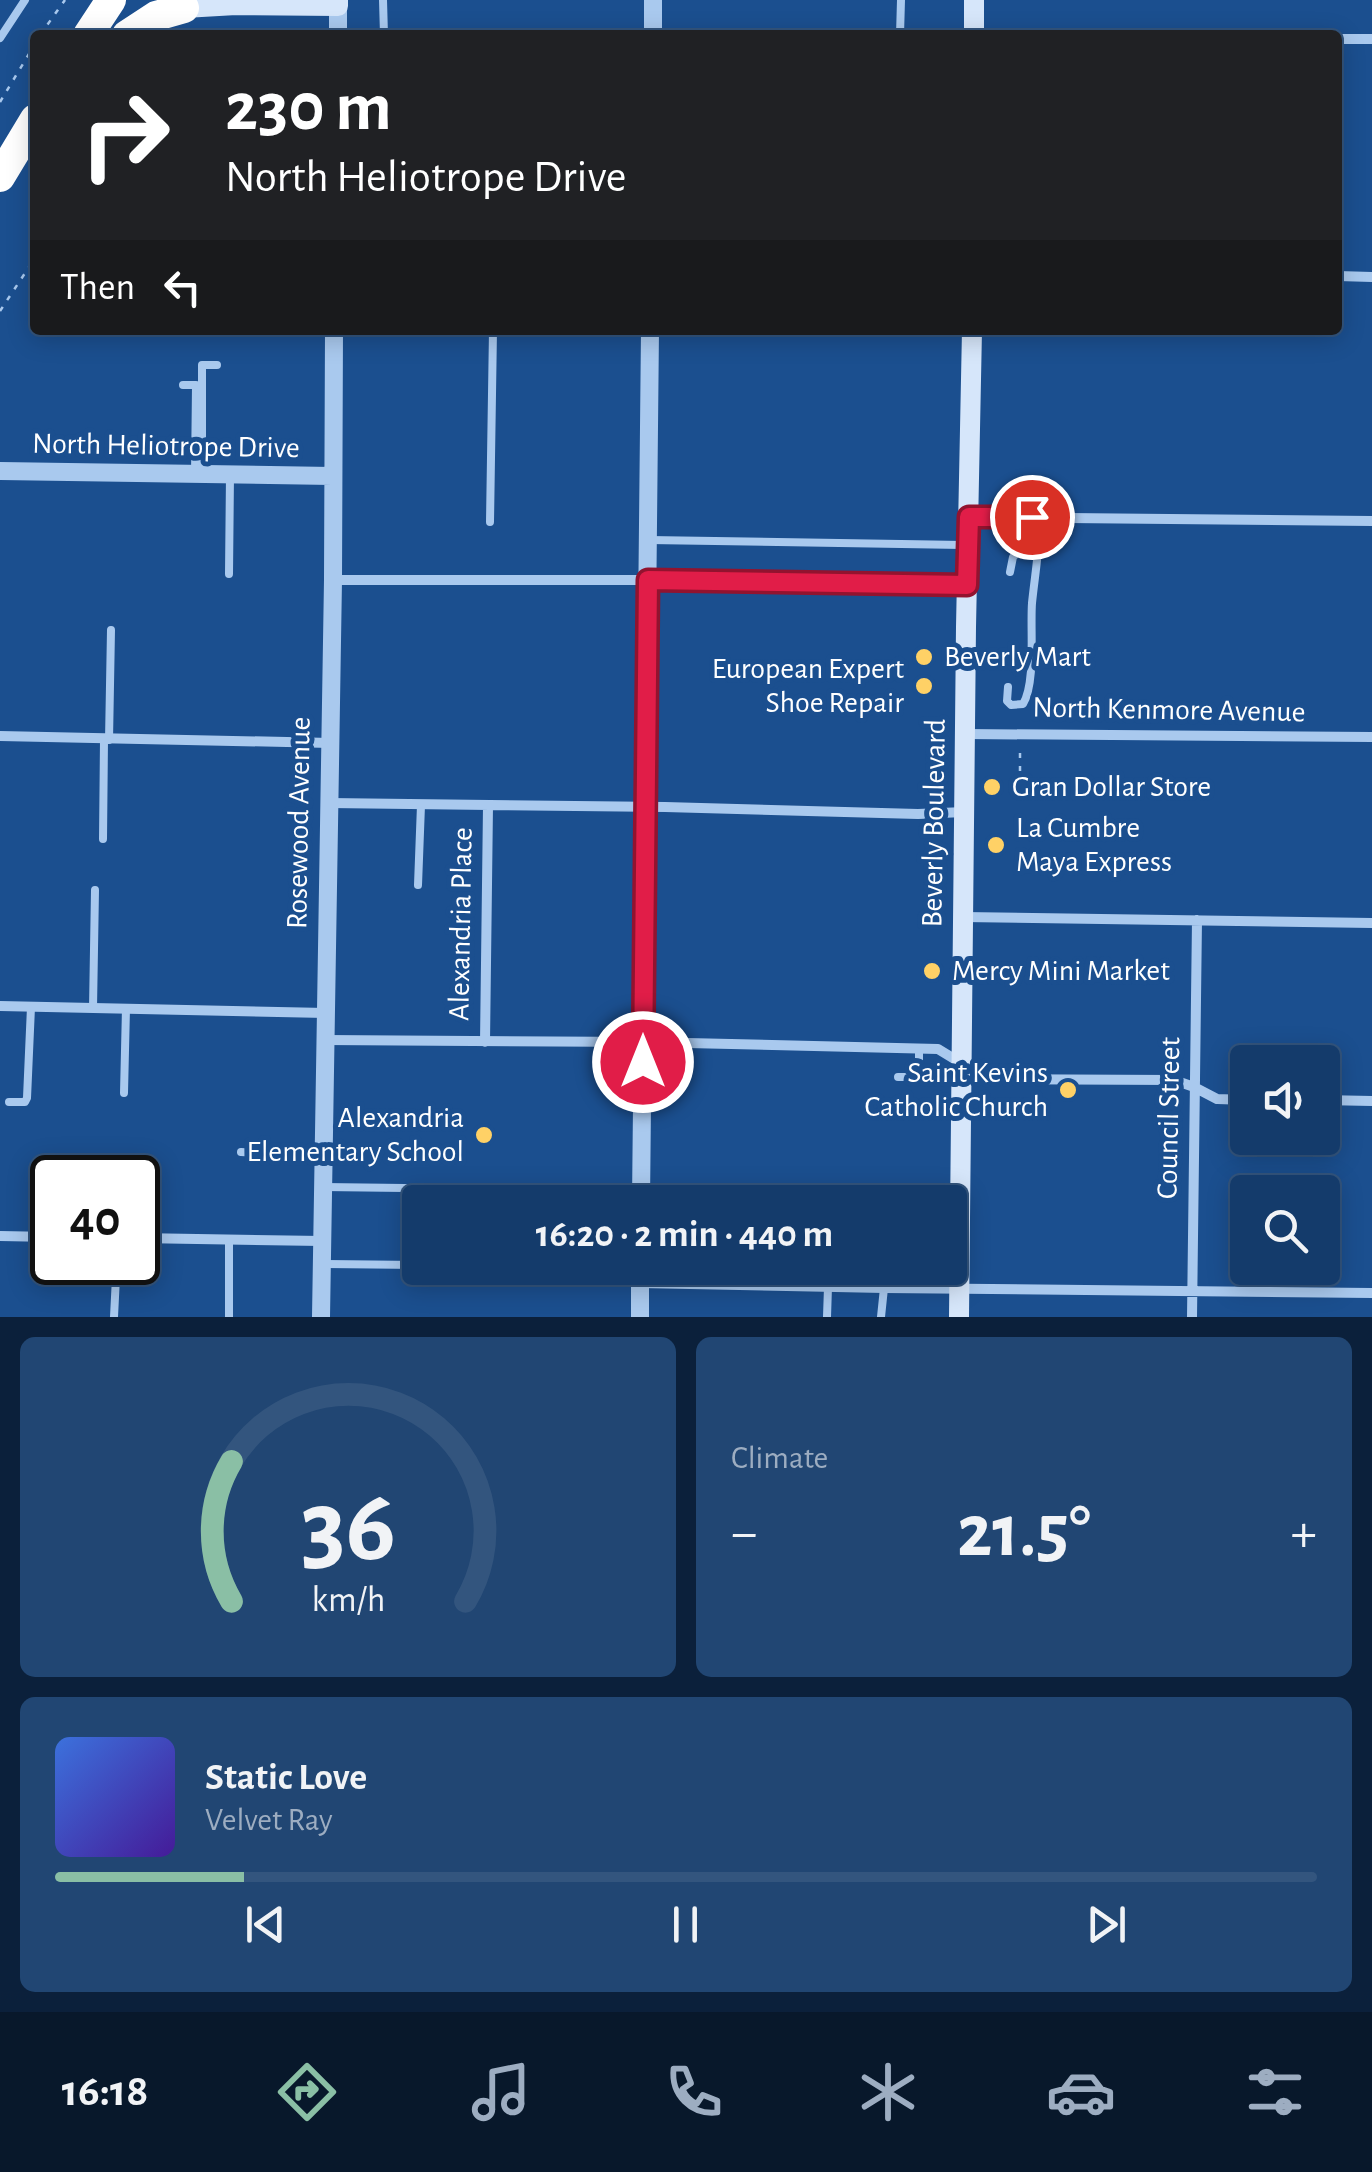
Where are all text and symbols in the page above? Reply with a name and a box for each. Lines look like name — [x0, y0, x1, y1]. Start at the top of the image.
icon: right — [60, 70, 190, 200]
text: 230 m — [225, 73, 392, 143]
text: North Heliotrope Drive — [225, 155, 627, 200]
icon: left — [155, 260, 210, 315]
text: Then — [60, 269, 135, 307]
street label: North Heliotrope Drive — [32, 429, 300, 463]
pin — [990, 475, 1075, 560]
icon: arrive — [1005, 490, 1060, 545]
place label: Beverly Mart — [944, 642, 1091, 672]
marker: Beverly Mart — [913, 646, 935, 668]
place label: European Expert Shoe Repair — [712, 654, 904, 718]
marker: European Expert Shoe Repair — [913, 675, 935, 697]
street label: North Kenmore Avenue — [1032, 693, 1306, 727]
street label: Rosewood Avenue — [282, 717, 316, 929]
street label: Beverly Boulevard — [917, 718, 951, 928]
place label: Gran Dollar Store — [1012, 772, 1211, 802]
marker: Gran Dollar Store — [981, 776, 1003, 798]
place label: La Cumbre Maya Express — [1016, 813, 1172, 877]
street label: Alexandria Place — [444, 827, 478, 1021]
marker: La Cumbre Maya Express — [985, 834, 1007, 856]
place label: Mercy Mini Market — [952, 956, 1170, 986]
marker: Mercy Mini Market — [921, 960, 943, 982]
position arrow — [591, 1010, 695, 1114]
street label: Council Street — [1153, 1036, 1185, 1199]
map controls — [1230, 1045, 1340, 1285]
button: sound — [1230, 1045, 1340, 1155]
place label: Saint Kevins Catholic Church — [864, 1058, 1048, 1122]
marker: Saint Kevins Catholic Church — [1057, 1079, 1079, 1101]
place label: Alexandria Elementary School — [247, 1103, 464, 1167]
marker: Alexandria Elementary School — [473, 1124, 495, 1146]
speed limit sign: 40 — [30, 1155, 160, 1285]
button: search — [1230, 1175, 1340, 1285]
text: 16:20 · 2 min · 440 m — [536, 1216, 833, 1254]
text: Climate — [731, 1442, 828, 1474]
text: 36 — [300, 1476, 396, 1580]
text: 21.5° — [957, 1495, 1091, 1570]
text: − — [731, 1506, 757, 1561]
text: + — [1291, 1506, 1317, 1561]
text: km/h — [311, 1582, 385, 1618]
text: Static Love — [205, 1759, 367, 1797]
text: Velvet Ray — [205, 1804, 333, 1836]
icon: previous — [238, 1897, 293, 1952]
icon: pause — [658, 1897, 713, 1952]
icon: next — [1079, 1897, 1134, 1952]
icon: directions — [272, 2057, 342, 2127]
icon: music — [466, 2057, 536, 2127]
icon: phone — [659, 2057, 729, 2127]
icon: climate — [853, 2057, 923, 2127]
icon: car — [1046, 2057, 1116, 2127]
icon: filters — [1240, 2057, 1310, 2127]
text: 16:18 — [62, 2069, 148, 2114]

